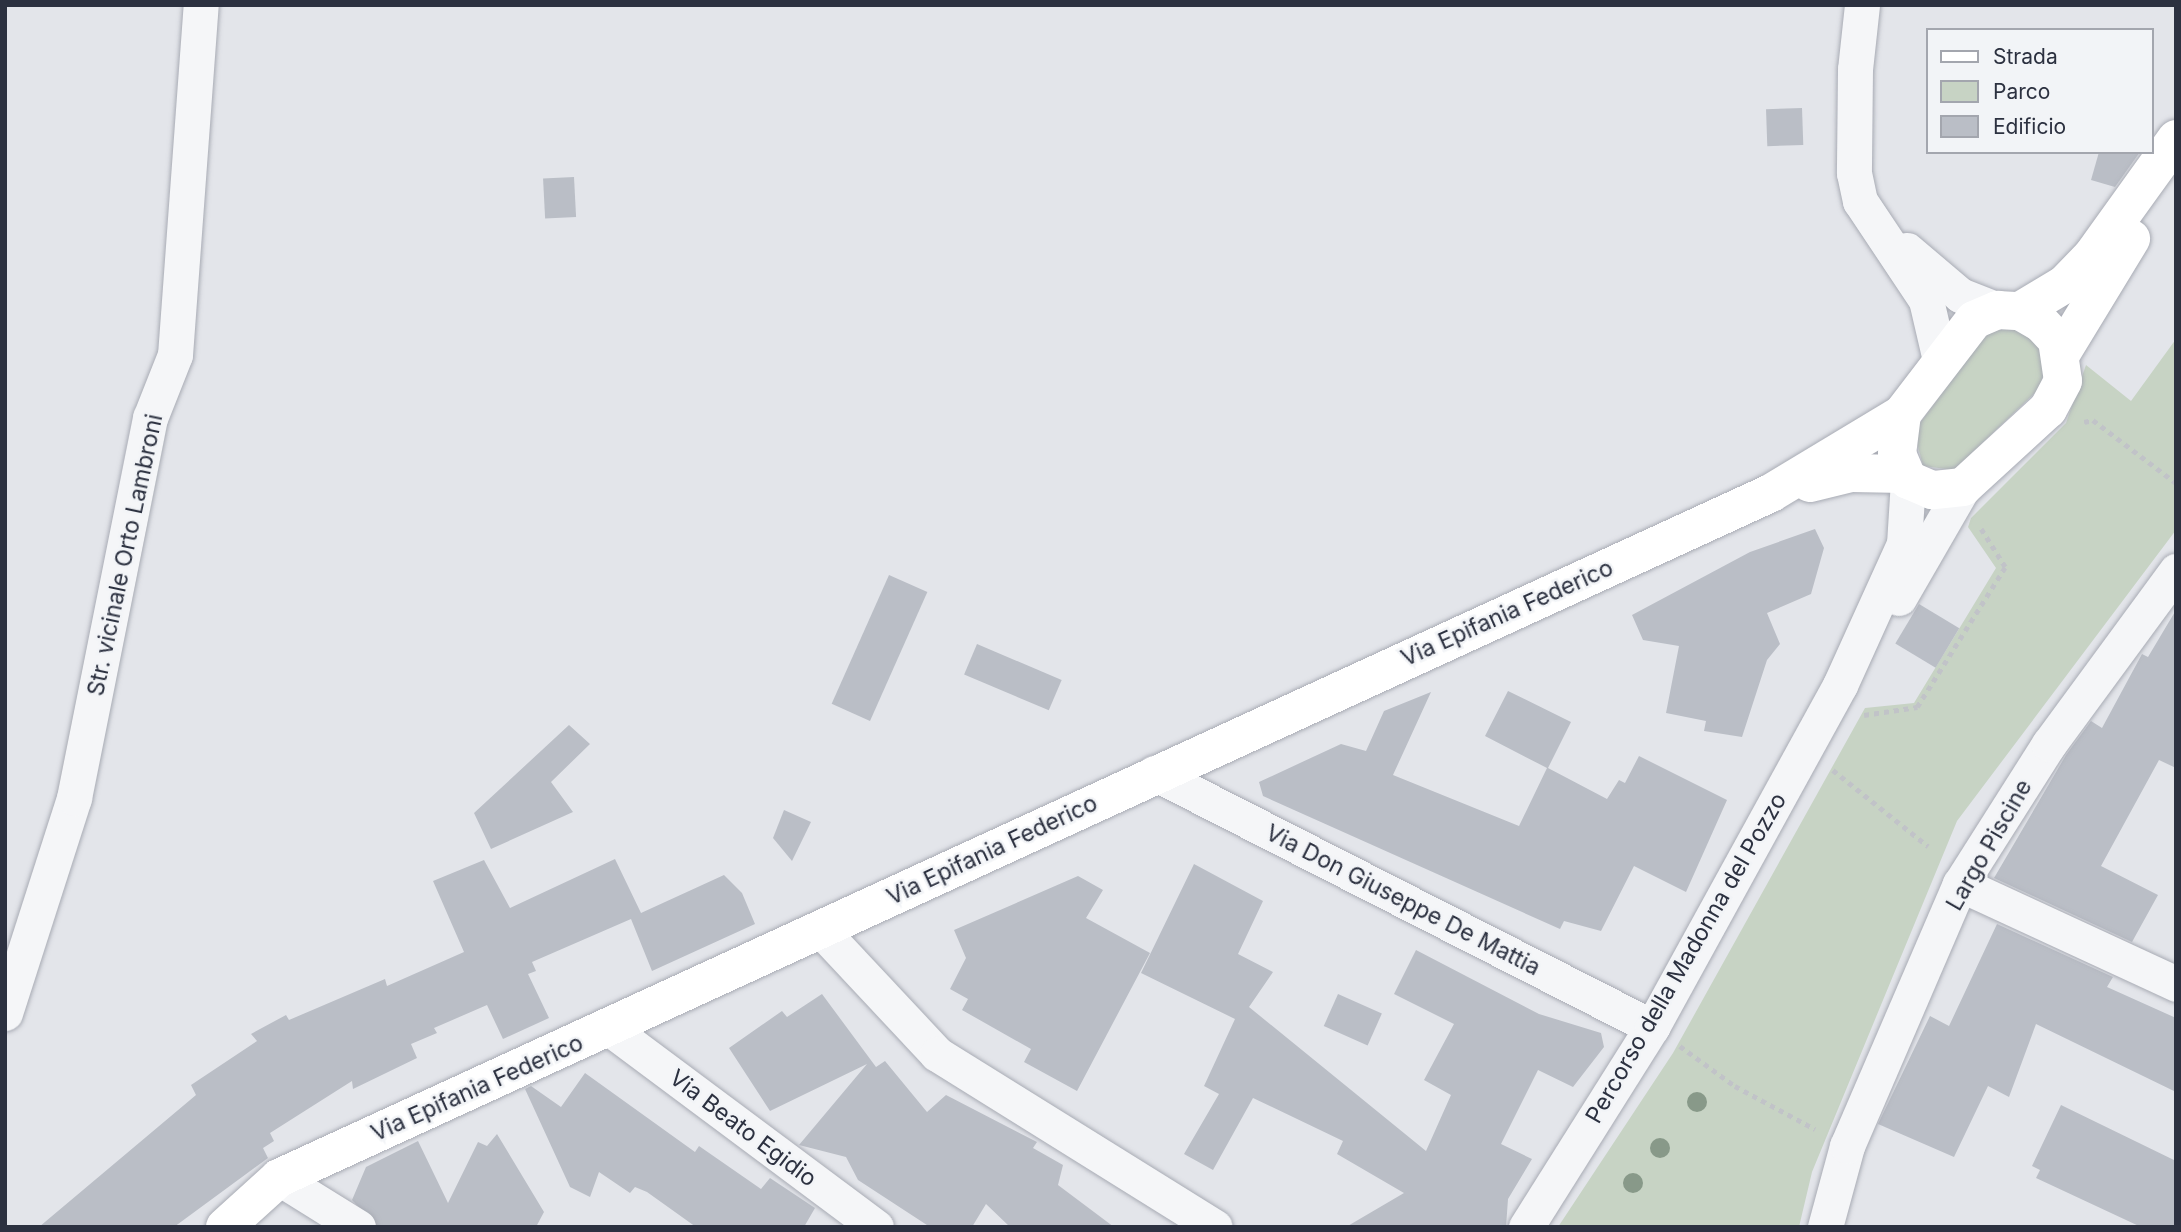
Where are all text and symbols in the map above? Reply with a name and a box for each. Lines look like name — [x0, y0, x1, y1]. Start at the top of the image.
legend — [1926, 28, 2153, 154]
text: Strada — [1993, 44, 2058, 69]
text: Parco — [1993, 79, 2050, 104]
text: Edificio — [1993, 114, 2066, 139]
street label: Str. vicinale Orto Lambroni — [82, 412, 168, 698]
street label: Via Epifania Federico — [1397, 554, 1617, 672]
street label: Largo Piscine — [1940, 775, 2038, 915]
street label: Percorso della Madonna del Pozzo — [1580, 788, 1792, 1128]
street label: Via Epifania Federico — [882, 789, 1102, 911]
street label: Via Don Giuseppe De Mattia — [1261, 819, 1545, 981]
street label: Via Epifania Federico — [367, 1029, 587, 1147]
street label: Via Beato Egidio — [664, 1064, 822, 1192]

